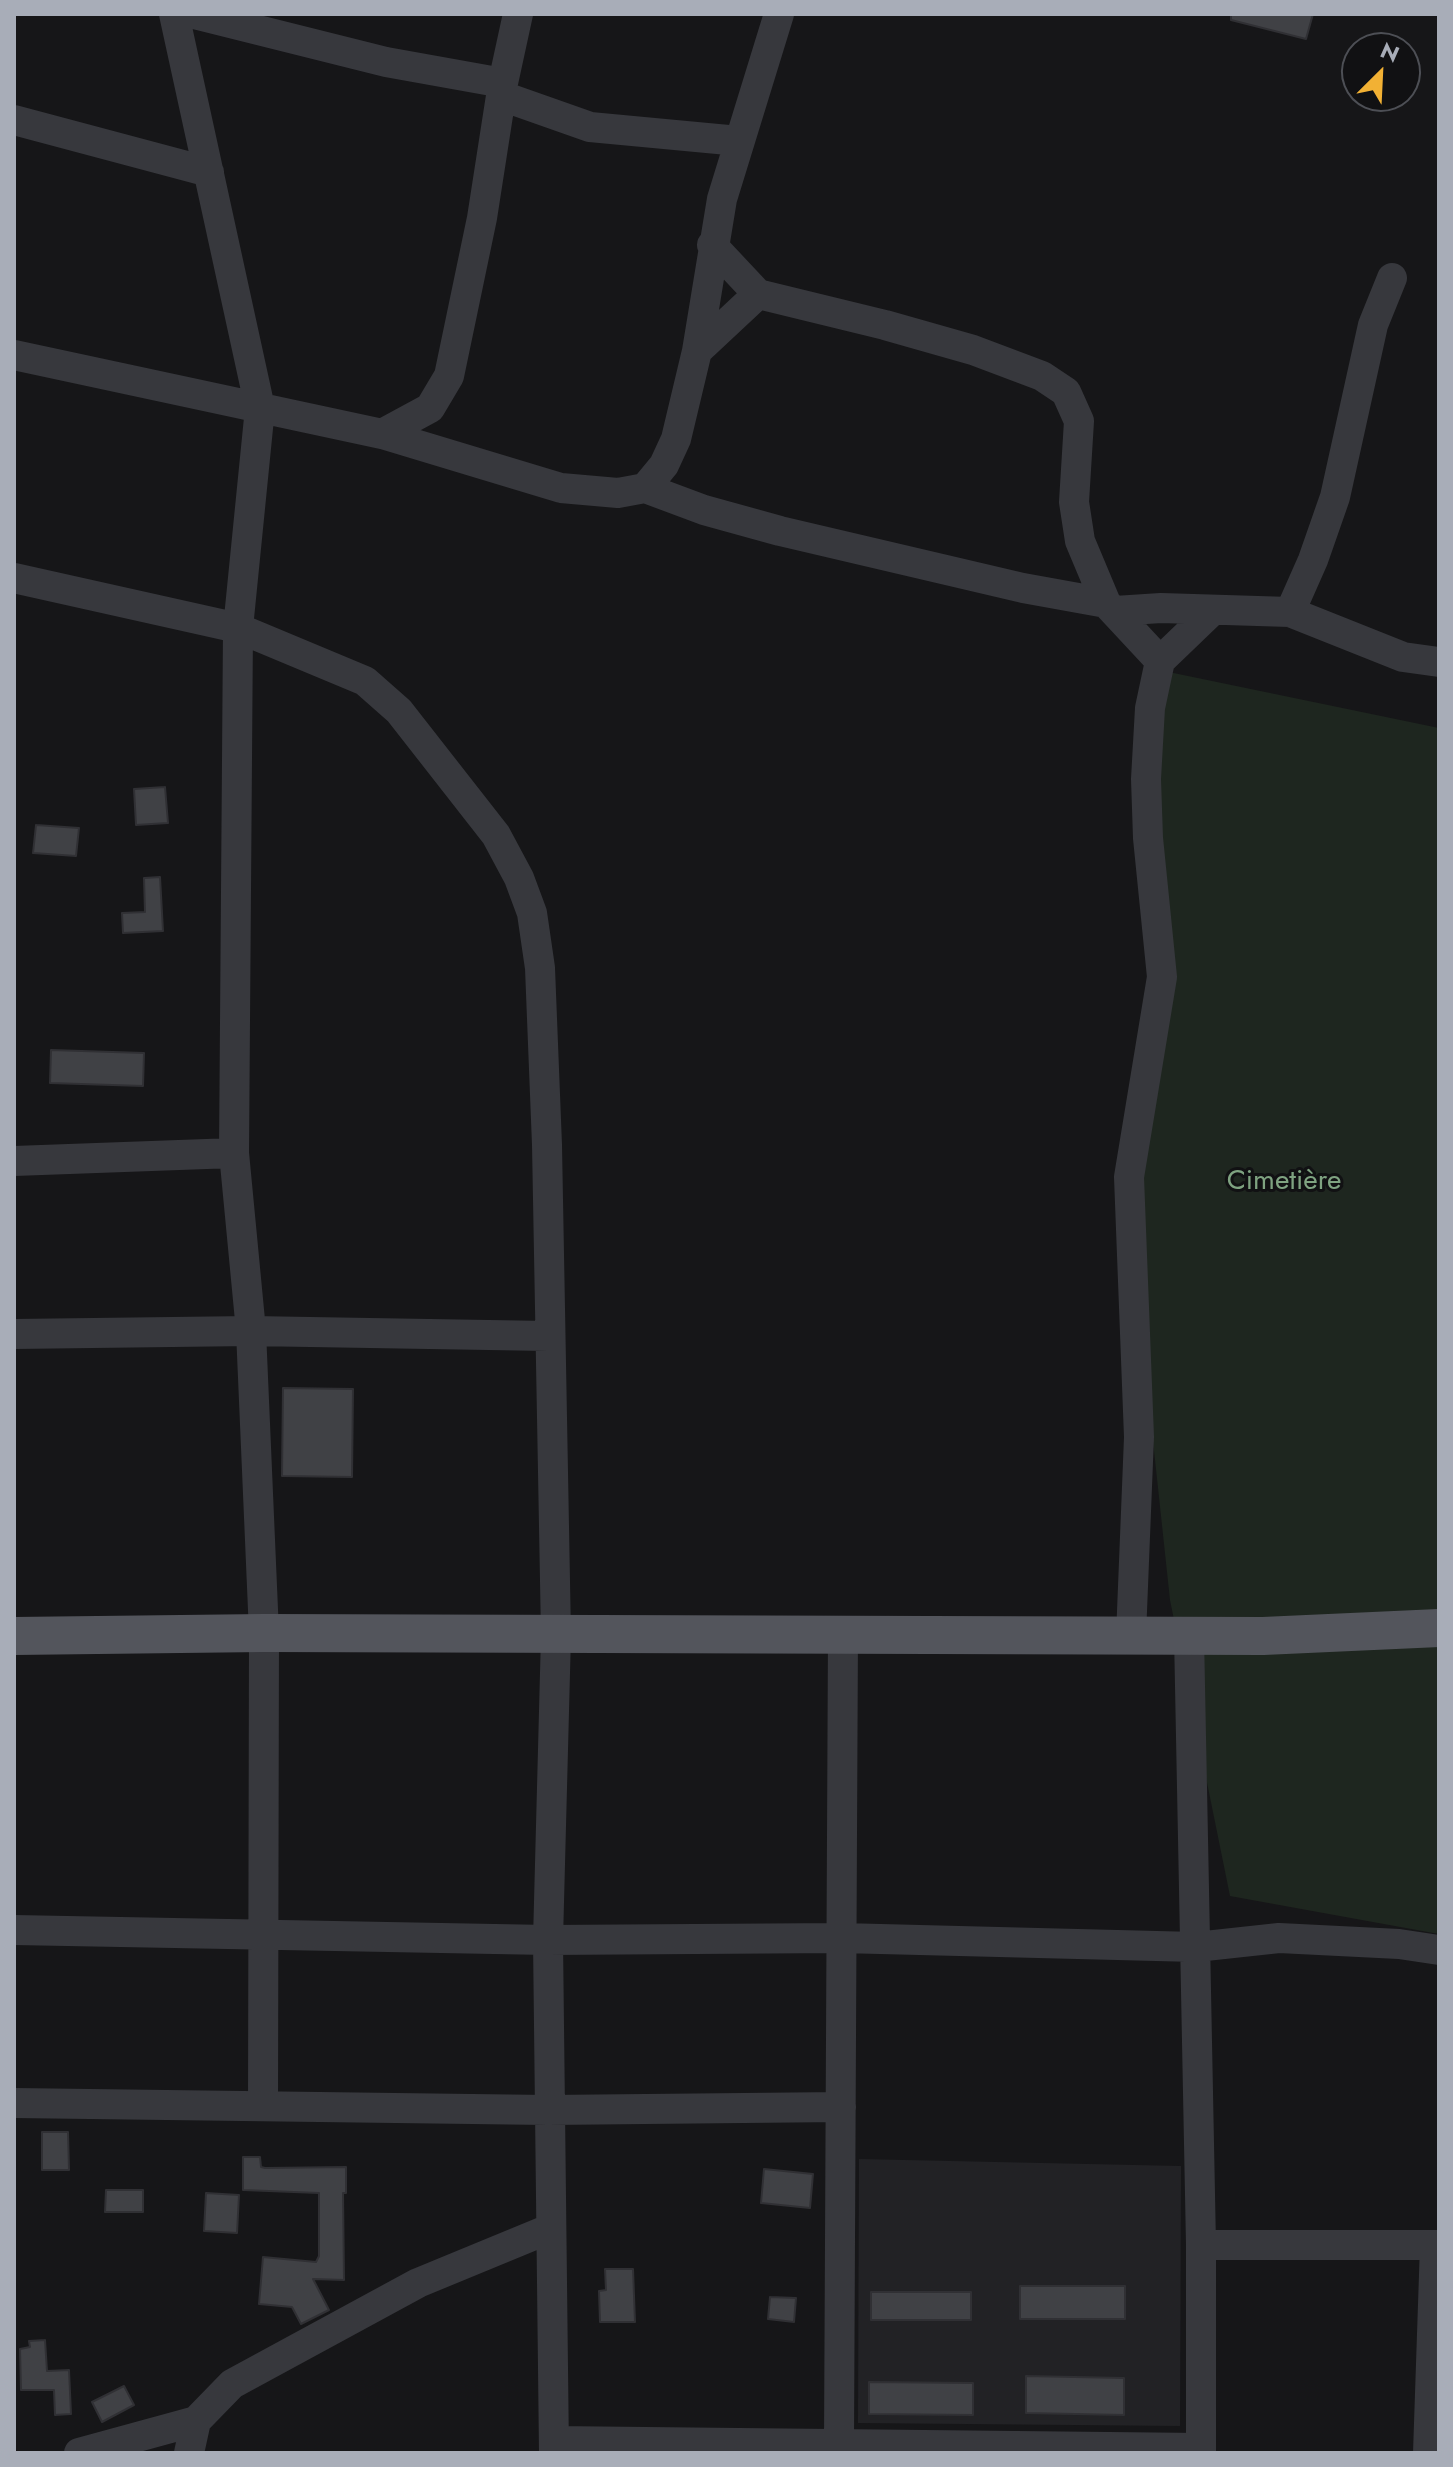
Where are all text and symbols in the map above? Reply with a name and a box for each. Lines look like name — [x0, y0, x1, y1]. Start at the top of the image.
north arrow — [1341, 32, 1421, 112]
text: N — [1375, 34, 1404, 70]
park label: Cimetière — [1227, 1165, 1341, 1199]

